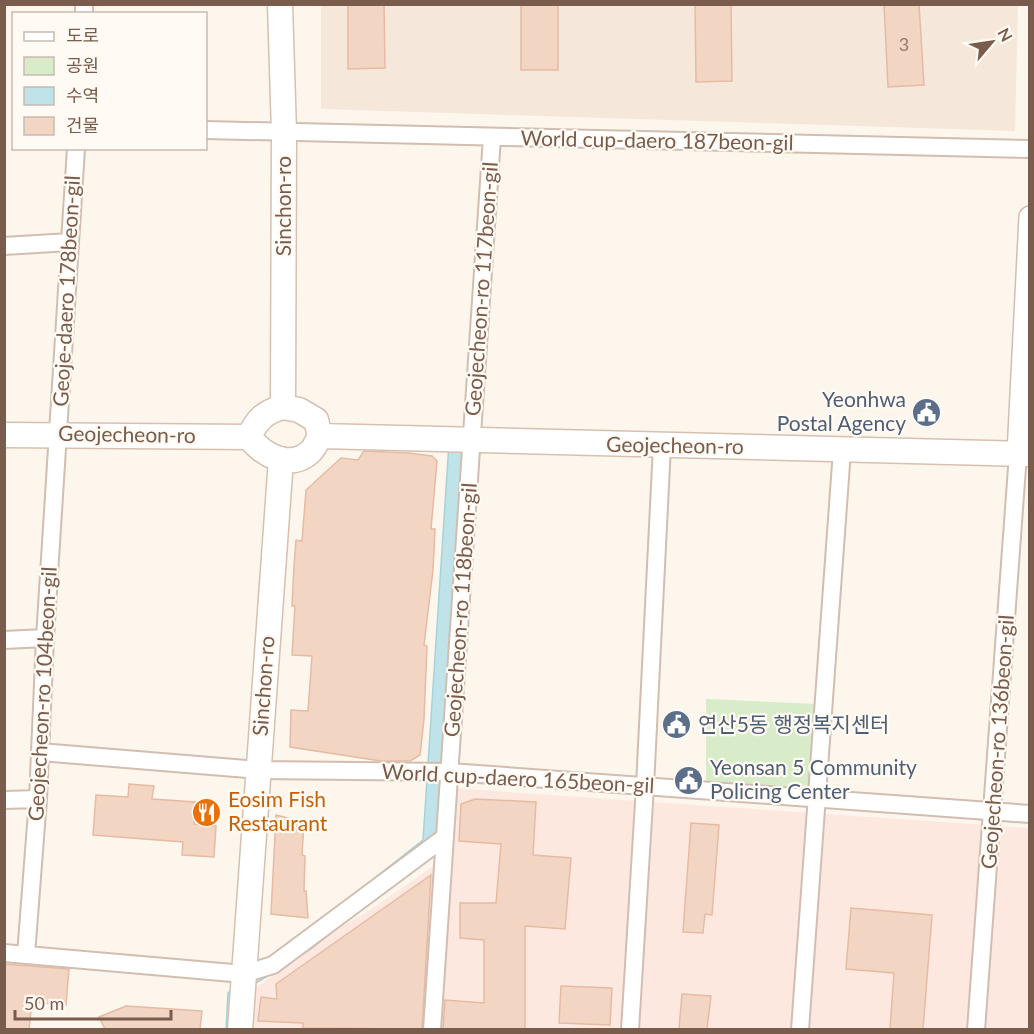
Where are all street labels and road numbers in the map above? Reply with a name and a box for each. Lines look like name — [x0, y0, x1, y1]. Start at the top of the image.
street label: World cup-daero 187beon-gil — [520, 125, 794, 154]
street label: Sinchon-ro — [270, 156, 295, 256]
street label: Geojecheon-ro 117beon-gil — [459, 161, 502, 417]
street label: Geoje-daero 178beon-gil — [47, 175, 84, 407]
street label: Geojecheon-ro — [58, 420, 196, 447]
street label: Geojecheon-ro — [606, 431, 744, 458]
street label: Geojecheon-ro 118beon-gil — [438, 482, 481, 738]
street label: Geojecheon-ro 104beon-gil — [22, 566, 61, 822]
street label: Geojecheon-ro 136beon-gil — [975, 614, 1018, 870]
street label: Sinchon-ro — [247, 635, 278, 737]
street label: World cup-daero 165beon-gil — [381, 758, 655, 797]

